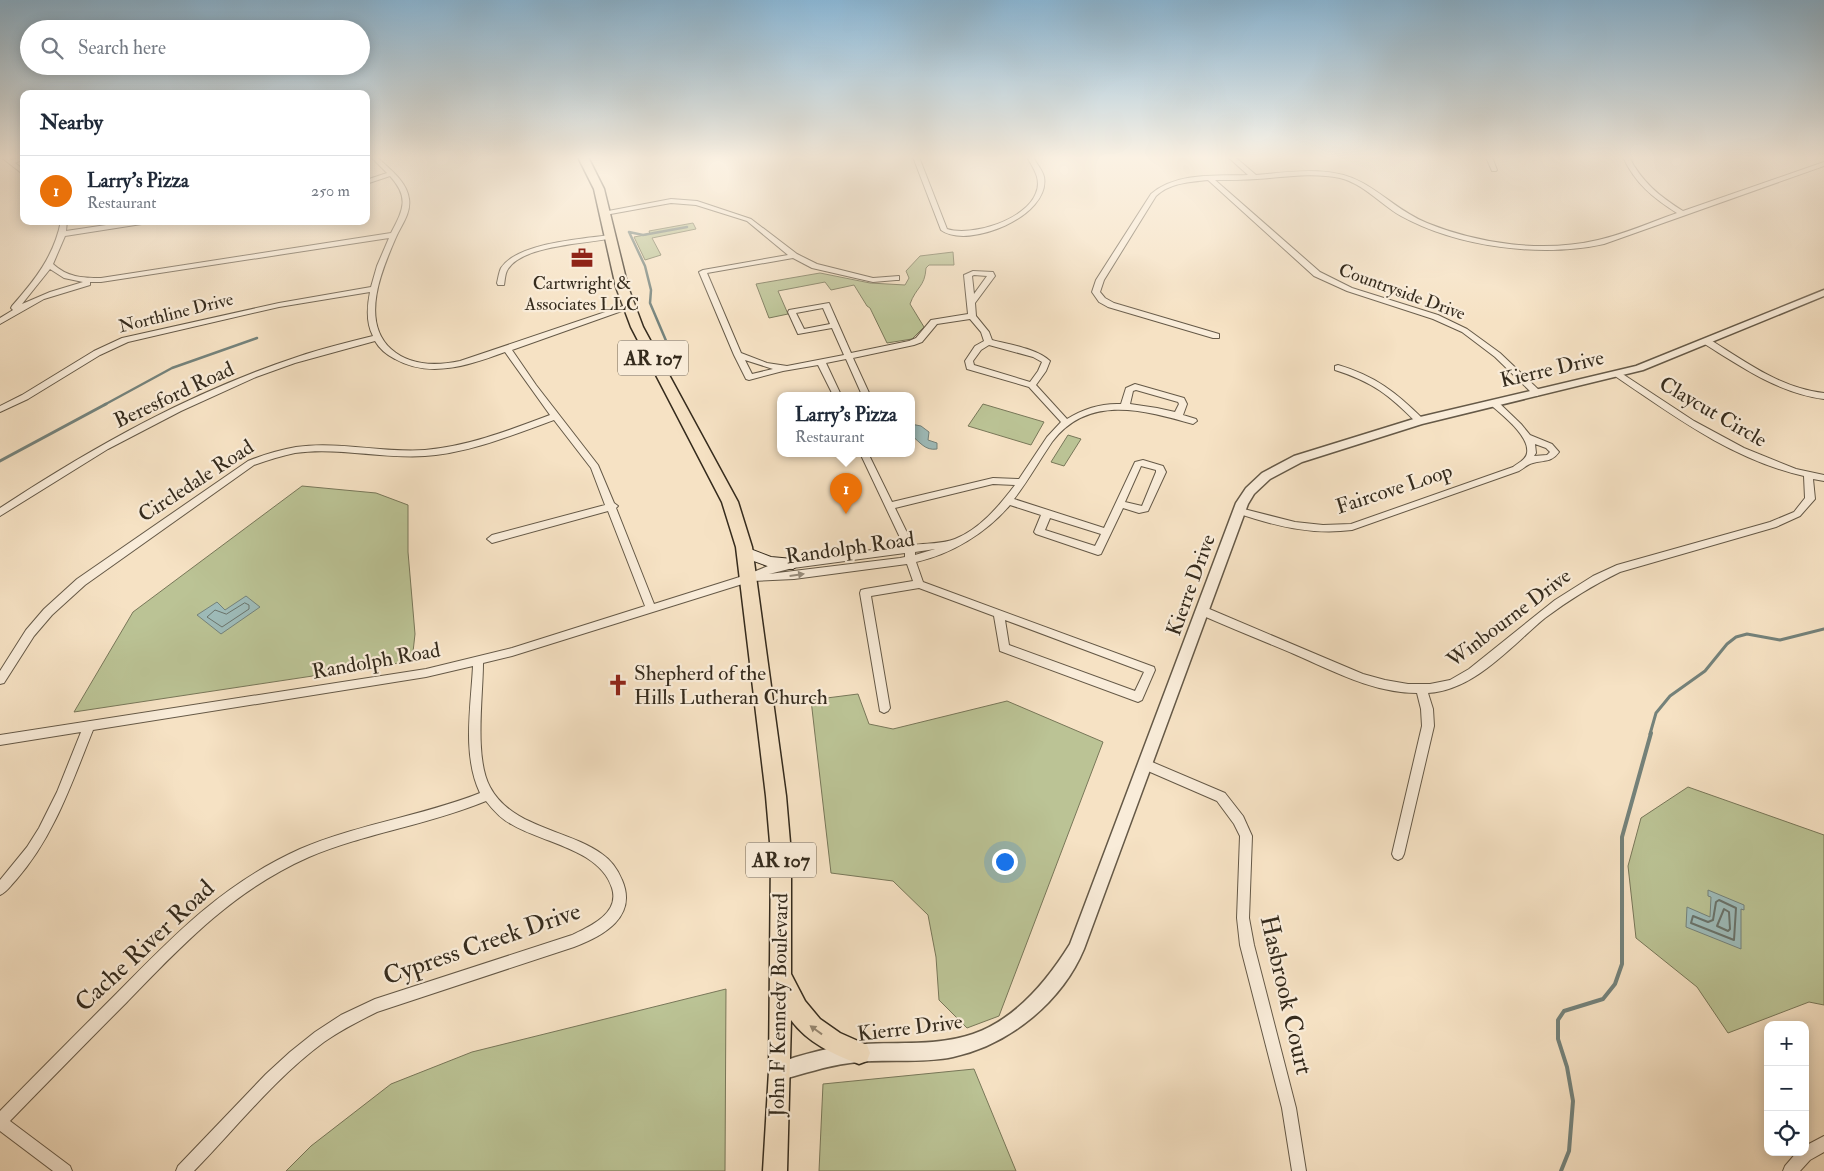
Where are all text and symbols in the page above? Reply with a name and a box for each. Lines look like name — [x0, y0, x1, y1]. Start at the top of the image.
search box — [20, 20, 370, 75]
icon: search — [38, 34, 66, 62]
text: Search here — [78, 36, 166, 60]
text: Nearby — [40, 109, 103, 136]
text: Larry's Pizza — [87, 169, 189, 193]
text: 1 — [53, 181, 59, 201]
text: 250 m — [311, 181, 350, 201]
text: Restaurant — [87, 193, 156, 213]
office icon: Cartwright & Associates LLC — [569, 245, 595, 271]
street label: Countryside Drive — [1336, 258, 1469, 326]
place label: Cartwright & Associates LLC — [524, 272, 639, 316]
street label: Northline Drive — [116, 288, 236, 338]
road number: AR 107 — [618, 340, 688, 376]
street label: Kierre Drive — [1497, 344, 1607, 394]
street label: Beresford Road — [110, 355, 239, 435]
street label: Claycut Circle — [1654, 370, 1772, 454]
popup — [777, 392, 915, 457]
text: Larry's Pizza — [795, 403, 897, 427]
text: Restaurant — [795, 427, 865, 447]
street label: Circledale Road — [133, 433, 259, 528]
street label: Faircove Loop — [1332, 457, 1456, 521]
pin: 1 — [830, 473, 862, 514]
street label: Randolph Road — [784, 525, 917, 570]
street label: Kierre Drive — [1160, 530, 1222, 639]
street label: Winbourne Drive — [1441, 562, 1577, 674]
one-way arrow — [789, 571, 805, 579]
street label: Randolph Road — [310, 636, 443, 686]
place label: Shepherd of the Hills Lutheran Church — [634, 660, 828, 711]
church icon: Shepherd of the Hills Lutheran Church — [605, 672, 631, 698]
road number: AR 107 — [746, 842, 816, 878]
your location — [992, 849, 1018, 875]
street label: Cache River Road — [69, 873, 221, 1019]
street label: John F Kennedy Boulevard — [764, 892, 794, 1118]
street label: Cypress Creek Drive — [379, 896, 585, 992]
street label: Hasbrook Court — [1253, 912, 1319, 1078]
street label: Kierre Drive — [856, 1008, 964, 1048]
map controls — [1764, 1021, 1809, 1156]
button: + — [1764, 1021, 1809, 1066]
one-way arrow — [809, 1025, 823, 1035]
button: − — [1764, 1066, 1809, 1111]
button: locate — [1764, 1111, 1809, 1156]

